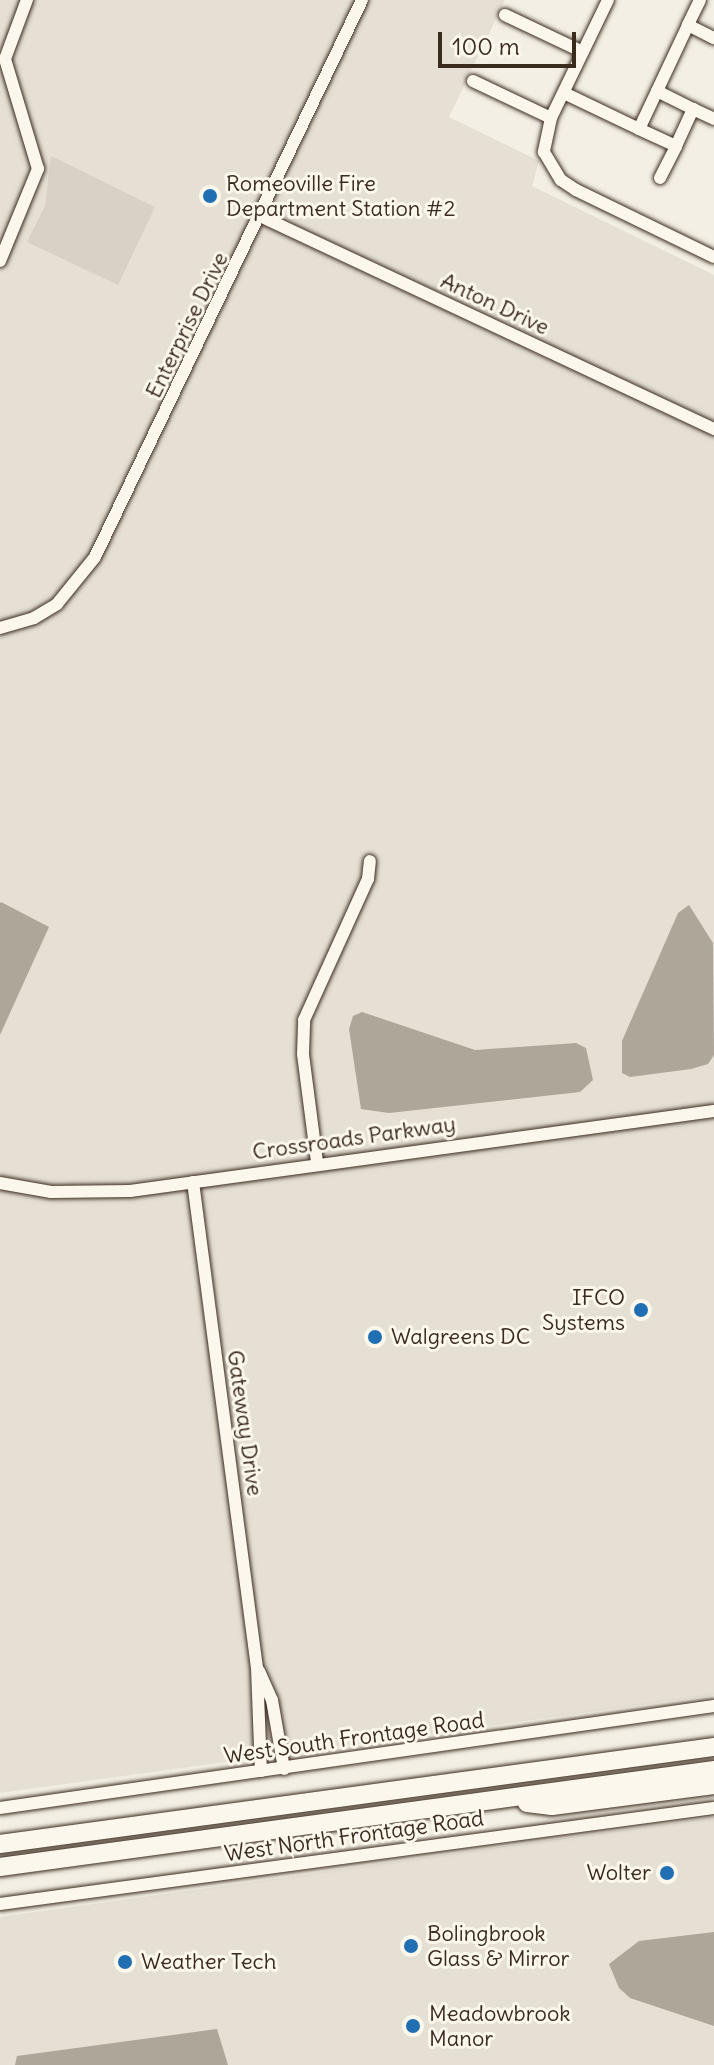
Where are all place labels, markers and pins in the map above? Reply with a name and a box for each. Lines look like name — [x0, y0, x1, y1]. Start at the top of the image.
place label: Romeoville Fire Department Station #2 — [226, 170, 456, 222]
marker: Romeoville Fire Department Station #2 — [201, 187, 219, 205]
place label: IFCO Systems — [542, 1284, 625, 1336]
marker: IFCO Systems — [632, 1301, 650, 1319]
place label: Walgreens DC — [391, 1324, 530, 1350]
marker: Walgreens DC — [366, 1328, 384, 1346]
place label: Wolter — [586, 1860, 651, 1886]
marker: Wolter — [658, 1864, 676, 1882]
place label: Bolingbrook Glass & Mirror — [427, 1920, 569, 1972]
marker: Bolingbrook Glass & Mirror — [402, 1937, 420, 1955]
place label: Weather Tech — [141, 1949, 276, 1975]
marker: Weather Tech — [116, 1953, 134, 1971]
place label: Meadowbrook Manor — [429, 2000, 570, 2052]
marker: Meadowbrook Manor — [404, 2017, 422, 2035]

